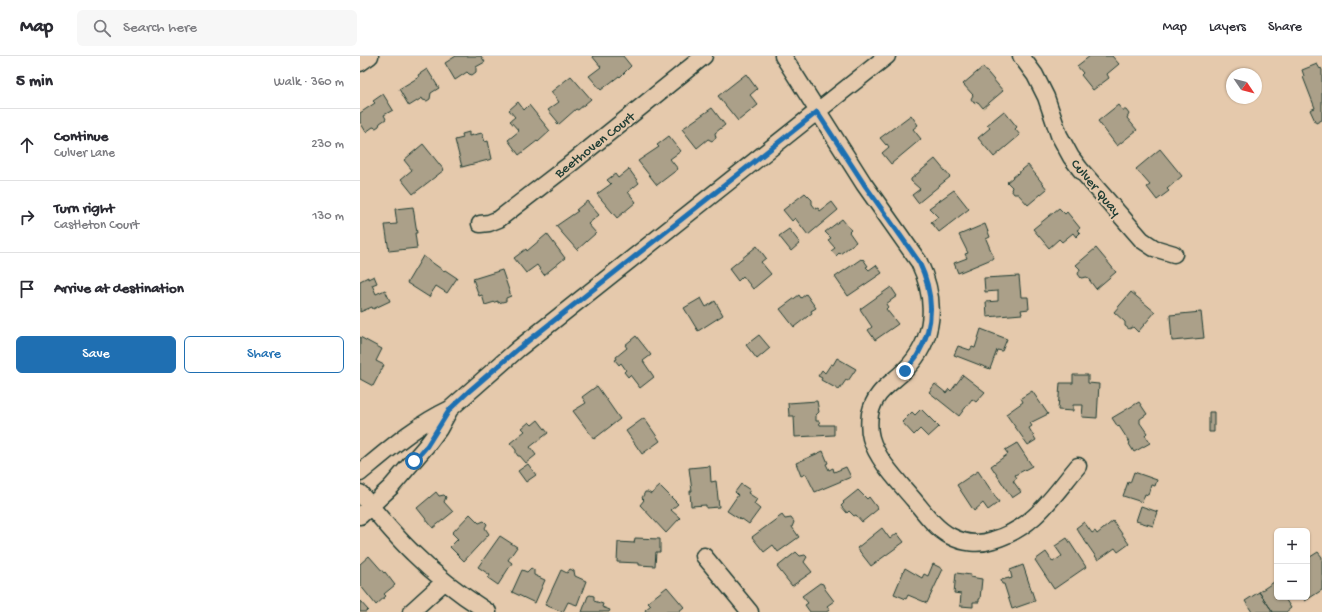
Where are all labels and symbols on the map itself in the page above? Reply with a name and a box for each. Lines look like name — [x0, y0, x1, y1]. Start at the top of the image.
north arrow — [1226, 68, 1262, 104]
street label: Beethoven Court — [551, 108, 640, 183]
street label: Culver Quay — [1066, 156, 1124, 221]
route end — [896, 362, 914, 380]
route start — [405, 452, 423, 470]

